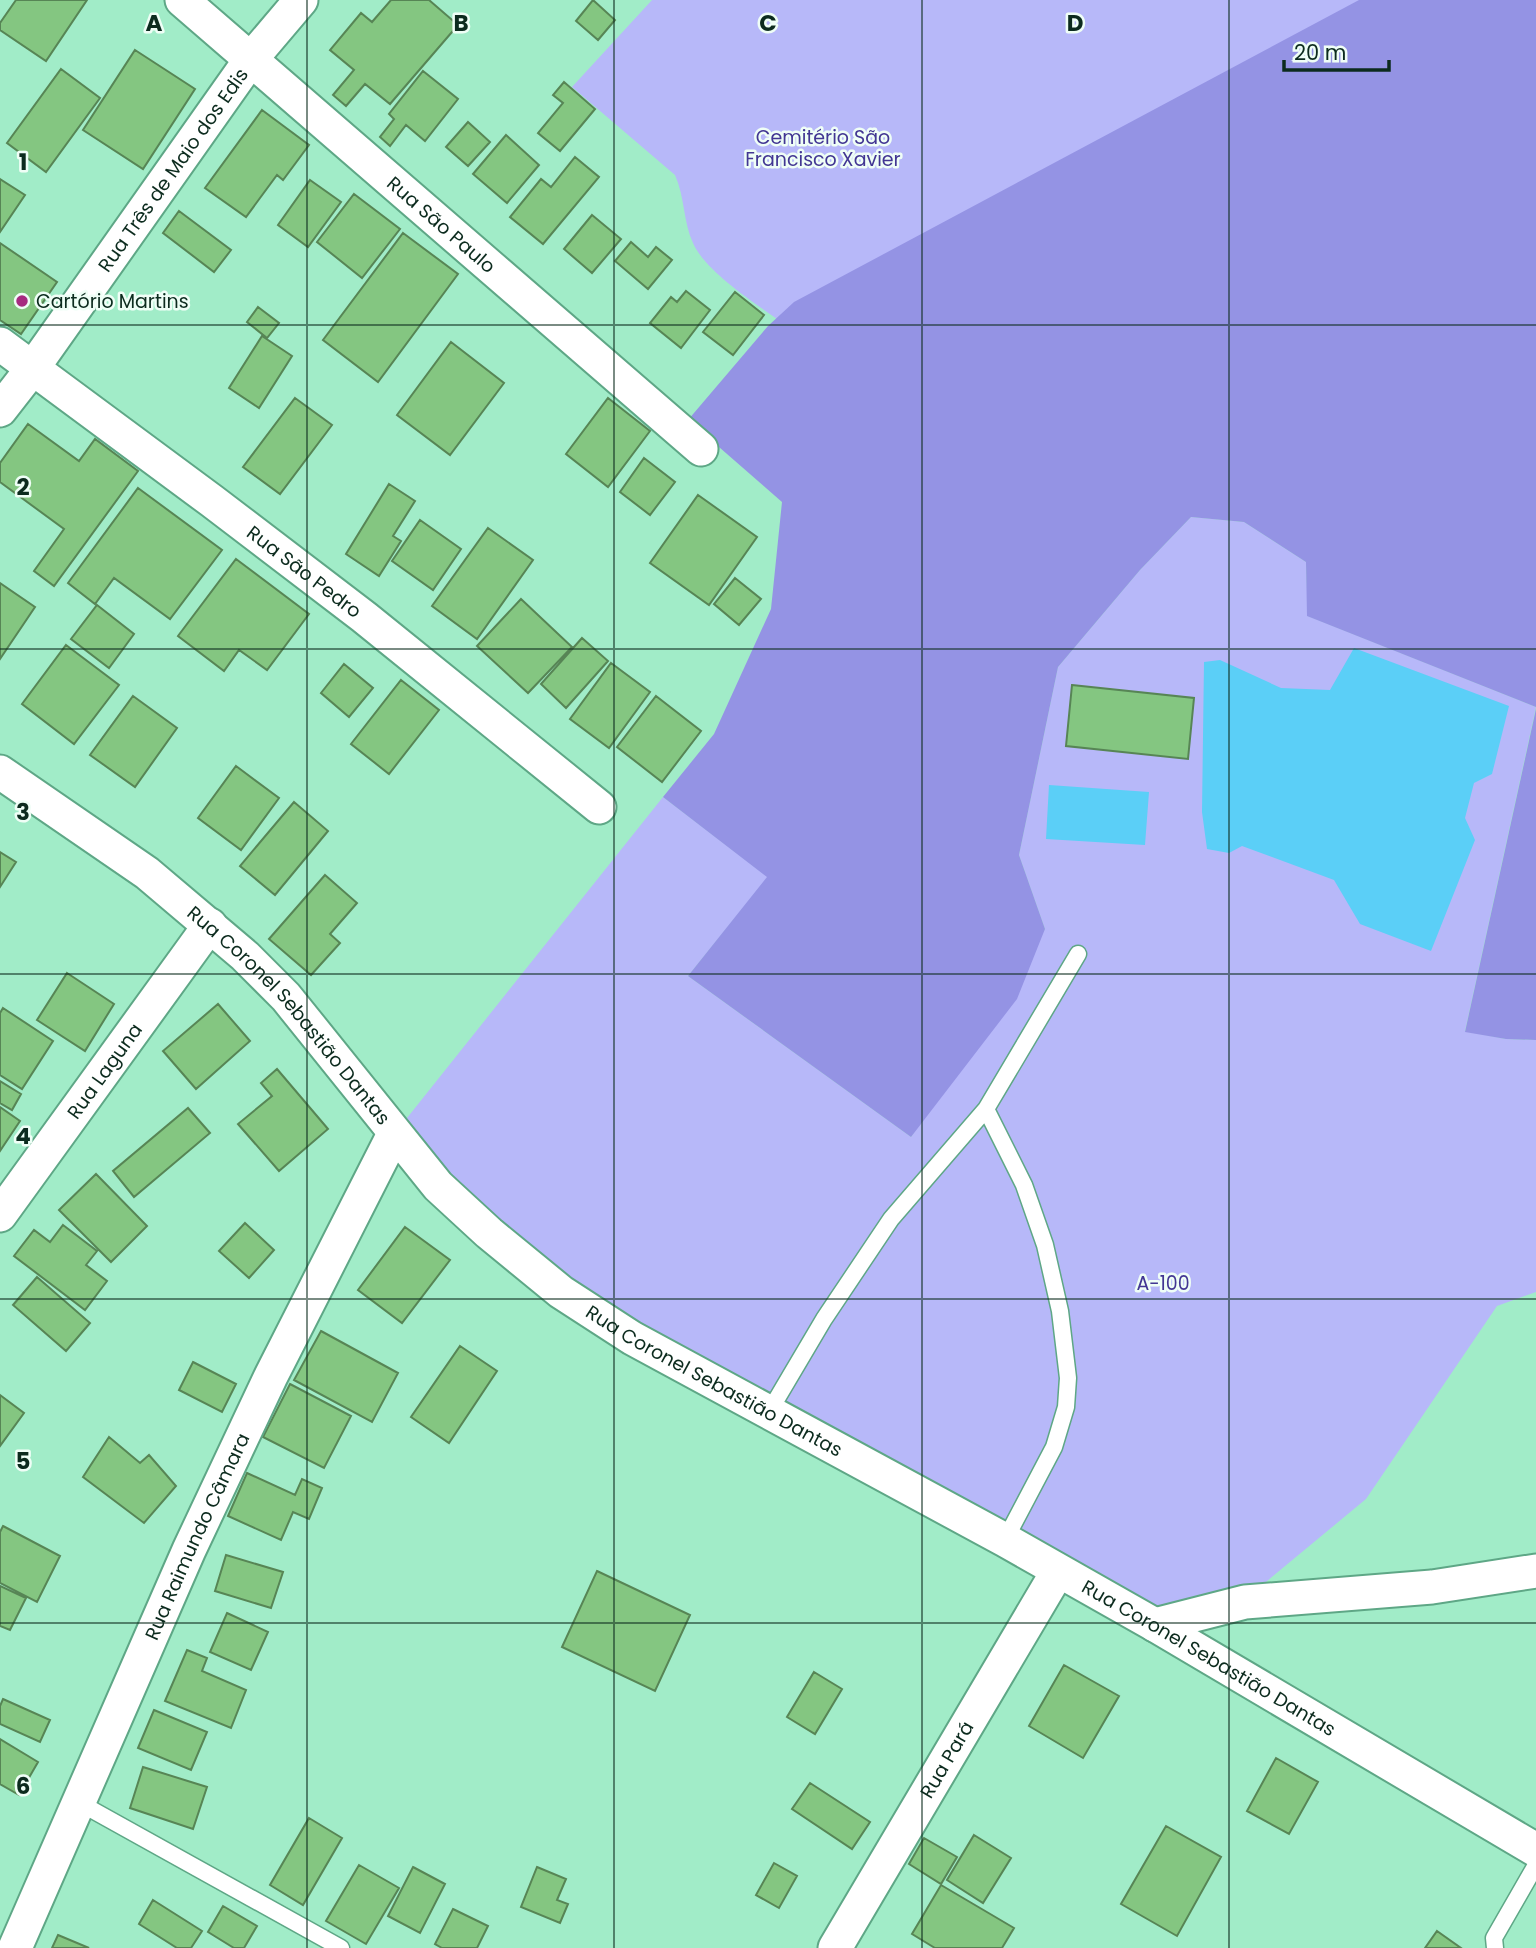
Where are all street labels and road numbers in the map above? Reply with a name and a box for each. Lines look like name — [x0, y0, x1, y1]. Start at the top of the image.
street label: Rua Três de Maio dos Edis — [91, 62, 254, 277]
street label: Rua São Paulo — [381, 170, 502, 279]
street label: Rua São Pedro — [241, 519, 367, 624]
street label: Rua Coronel Sebastião Dantas — [182, 899, 397, 1130]
street label: Rua Laguna — [60, 1017, 148, 1124]
street label: Rua Coronel Sebastião Dantas — [581, 1298, 847, 1463]
street label: Rua Raimundo Câmara — [138, 1428, 256, 1644]
street label: Rua Coronel Sebastião Dantas — [1077, 1573, 1341, 1742]
street label: Rua Pará — [913, 1716, 980, 1803]

